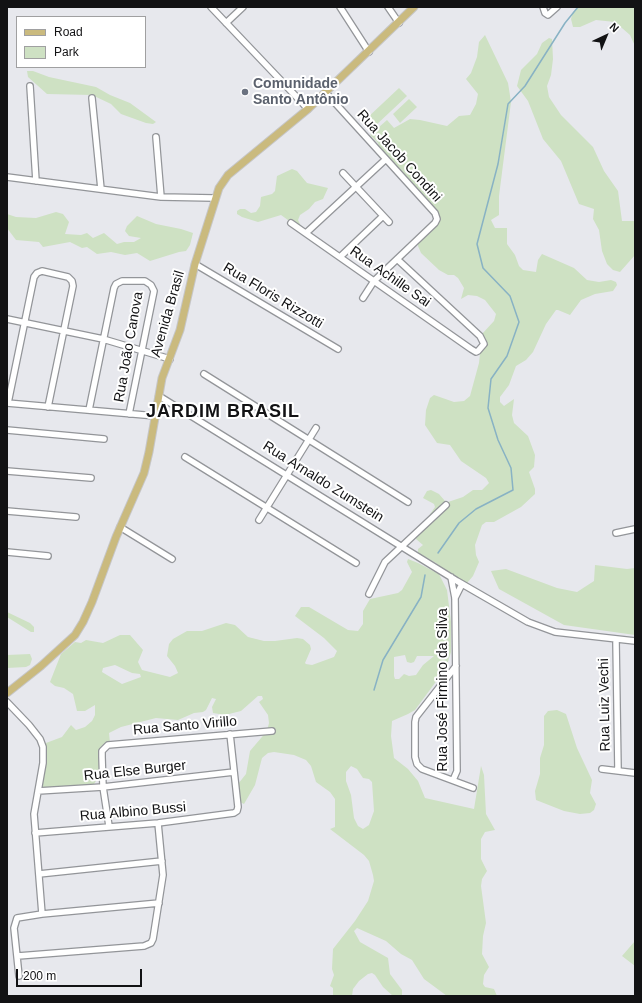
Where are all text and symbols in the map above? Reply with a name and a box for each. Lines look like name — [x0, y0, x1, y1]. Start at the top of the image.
legend — [16, 16, 146, 68]
north arrow — [586, 16, 626, 56]
text: N — [607, 20, 621, 34]
text: Road — [54, 25, 83, 39]
text: Park — [54, 45, 79, 59]
place label: Comunidade Santo Antônio — [253, 76, 349, 108]
marker: Comunidade Santo Antônio — [240, 87, 250, 97]
street label: Rua Jacob Condini — [353, 106, 445, 206]
street label: Rua Achille Sai — [346, 243, 434, 311]
street label: Rua Floris Rizzotti — [220, 260, 326, 332]
street label: Avenida Brasil — [148, 269, 188, 359]
street label: Rua João Canova — [111, 290, 147, 404]
district label: JARDIM BRASIL — [146, 401, 300, 423]
street label: Rua Arnaldo Zumstein — [259, 438, 387, 526]
street label: Rua José Firmino da Silva — [435, 608, 451, 772]
street label: Rua Luiz Vechi — [596, 658, 614, 752]
street label: Rua Santo Virillo — [132, 713, 238, 739]
street label: Rua Else Burger — [83, 757, 187, 785]
street label: Rua Albino Bussi — [79, 799, 187, 825]
scale bar — [18, 961, 144, 987]
text: 200 m — [23, 969, 56, 983]

